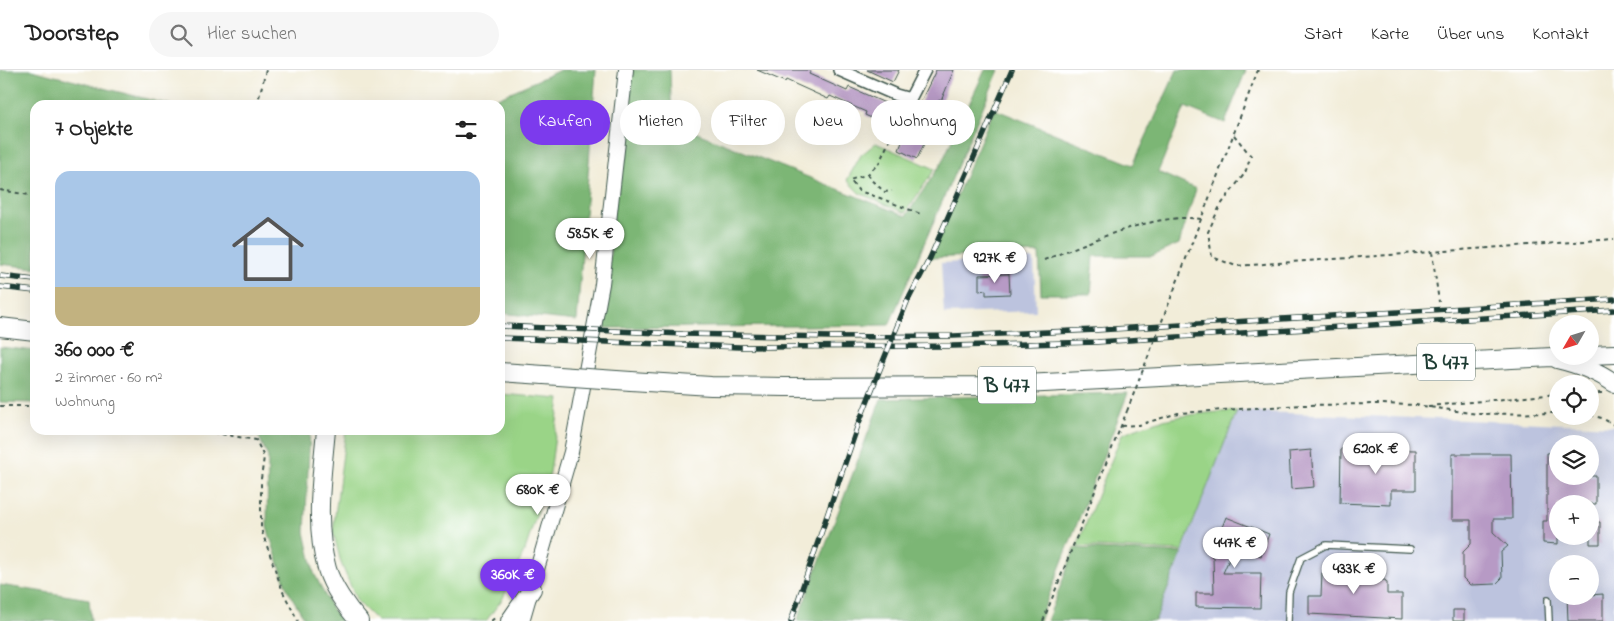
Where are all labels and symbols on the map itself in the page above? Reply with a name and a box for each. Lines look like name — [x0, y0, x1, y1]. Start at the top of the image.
pin: 585K € — [549, 218, 631, 260]
pin: 927K € — [954, 242, 1036, 284]
north arrow — [1549, 315, 1599, 365]
road number: B 477 — [1417, 344, 1475, 380]
road number: B 477 — [978, 366, 1036, 404]
pin: 620K € — [1335, 432, 1417, 475]
pin: 680K € — [497, 474, 579, 516]
pin: 447K € — [1194, 526, 1276, 569]
pin: 433K € — [1313, 552, 1395, 595]
pin: 360K € — [472, 558, 554, 601]

